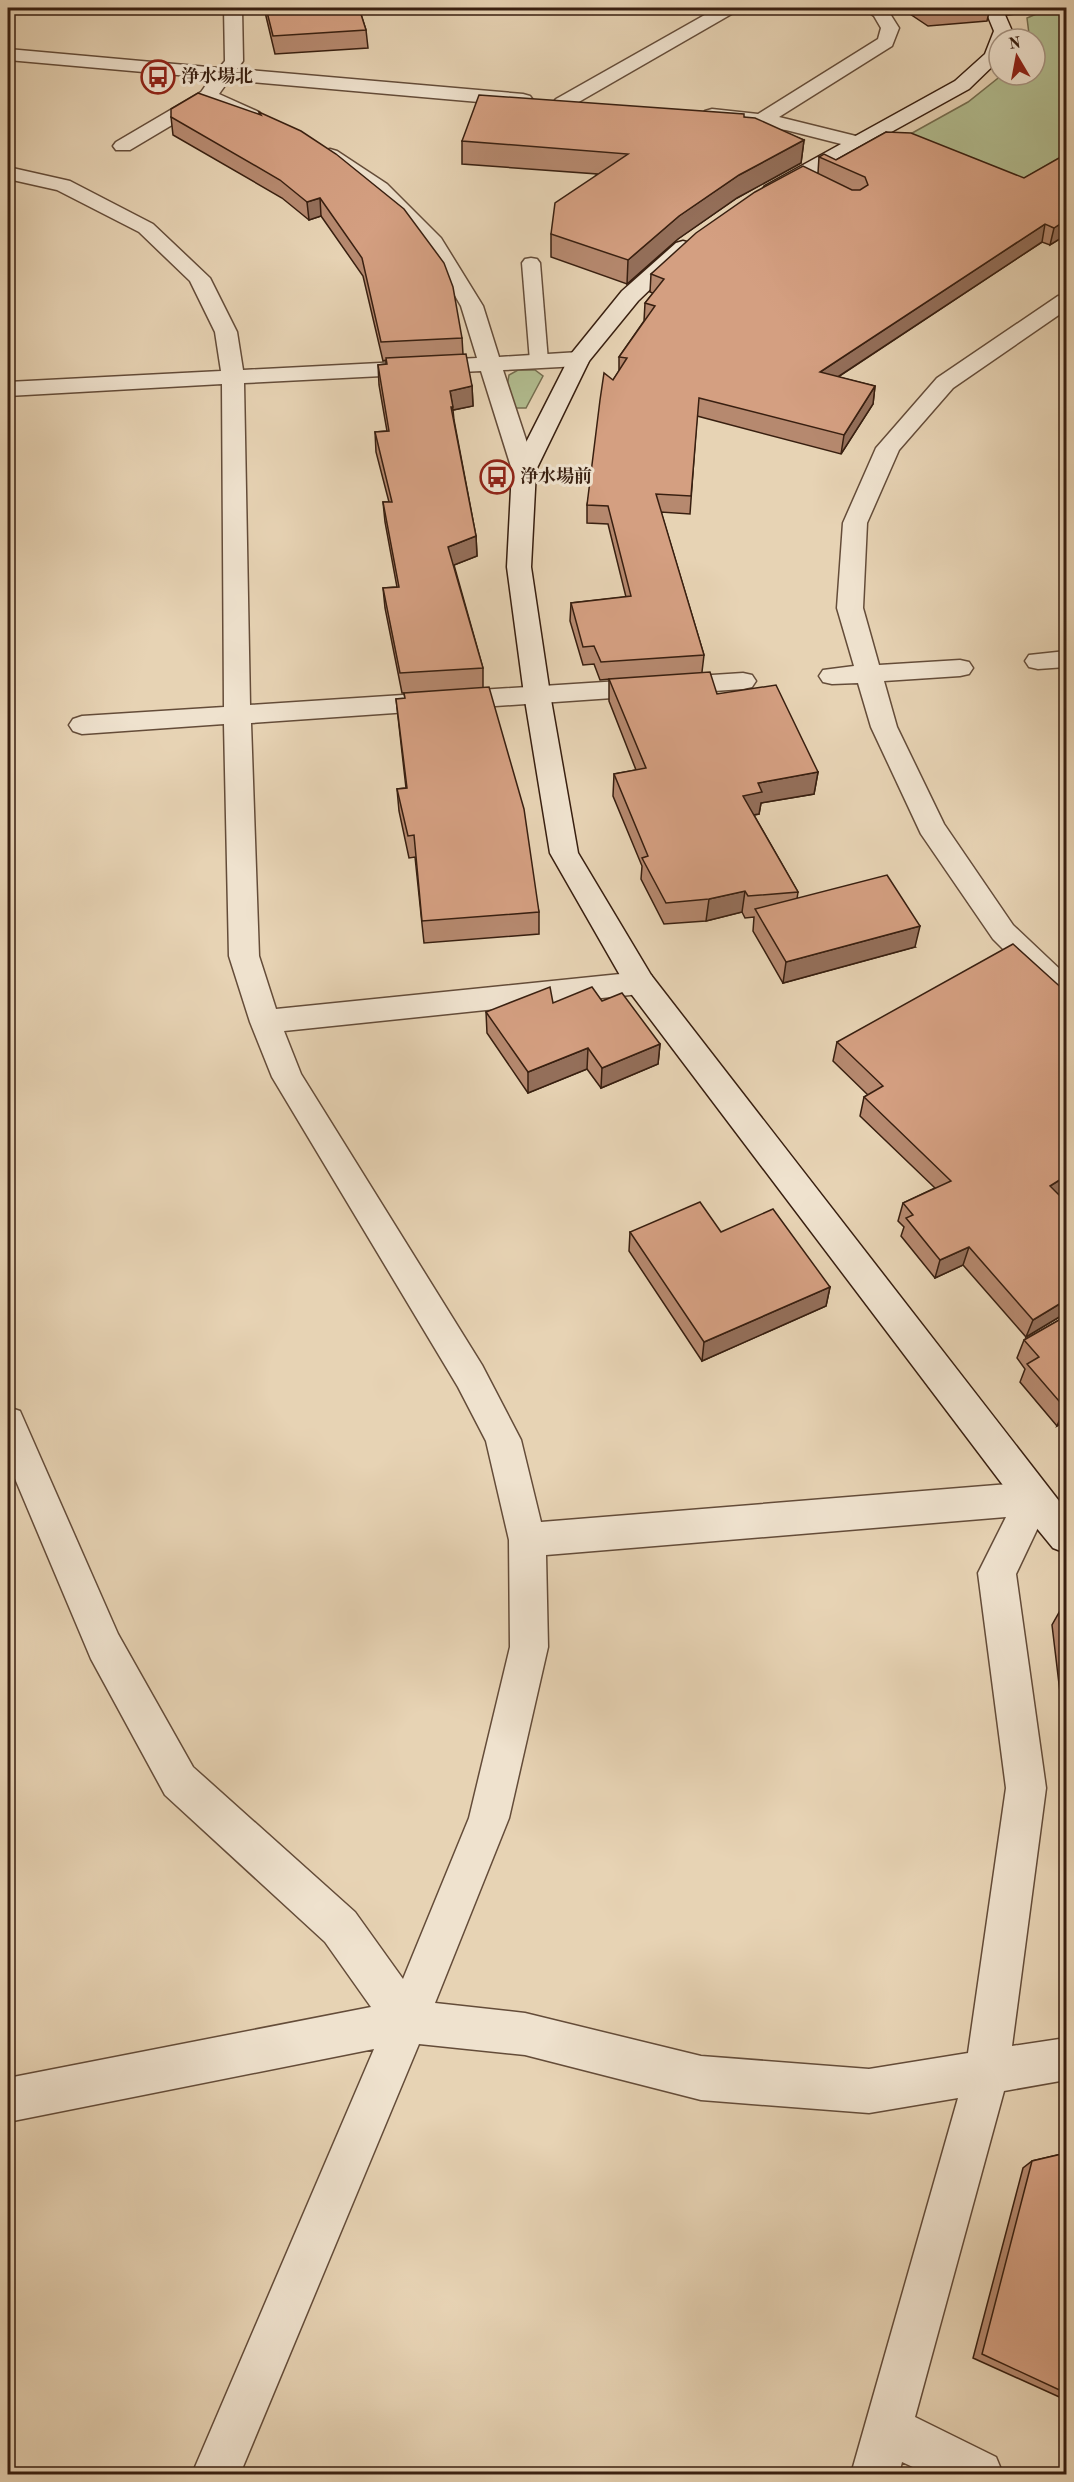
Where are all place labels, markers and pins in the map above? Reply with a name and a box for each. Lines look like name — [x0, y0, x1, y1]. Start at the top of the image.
bus stop icon: 浄水場北 — [140, 59, 176, 95]
place label: 浄水場北 — [181, 66, 253, 86]
bus stop icon: 浄水場前 — [479, 459, 515, 495]
place label: 浄水場前 — [520, 466, 592, 486]

